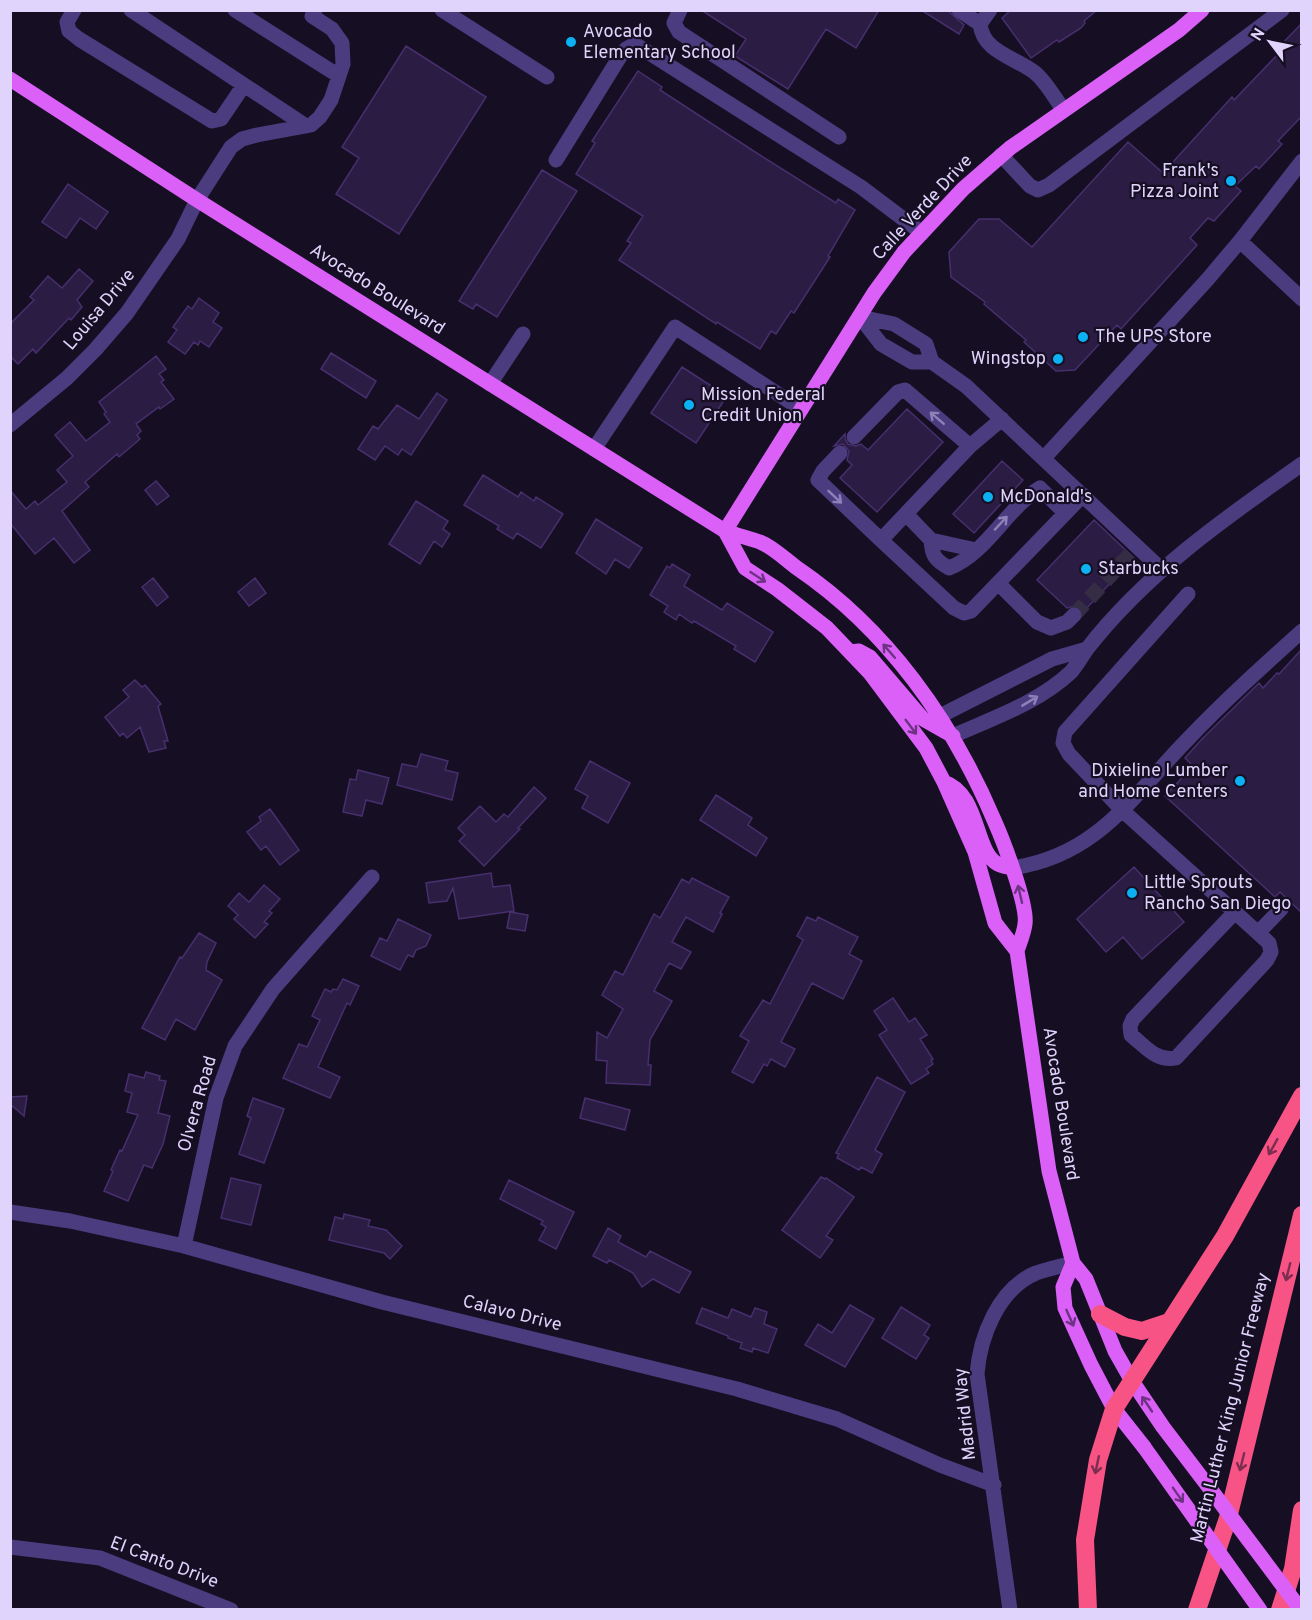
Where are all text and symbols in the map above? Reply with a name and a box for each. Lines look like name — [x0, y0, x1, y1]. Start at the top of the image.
north arrow — [1240, 12, 1300, 72]
place label: Avocado Elementary School — [583, 21, 736, 65]
text: N — [1247, 25, 1271, 45]
marker: Avocado Elementary School — [564, 35, 578, 49]
street label: Calle Verde Drive — [868, 150, 978, 266]
place label: Frank's Pizza Joint — [1130, 160, 1219, 204]
marker: Frank's Pizza Joint — [1224, 174, 1238, 188]
street label: Avocado Boulevard — [305, 239, 449, 341]
street label: Louisa Drive — [59, 265, 141, 355]
place label: The UPS Store — [1095, 326, 1212, 349]
marker: The UPS Store — [1076, 330, 1090, 344]
place label: Wingstop — [971, 348, 1046, 371]
marker: Wingstop — [1051, 352, 1065, 366]
place label: Mission Federal Credit Union — [701, 384, 825, 428]
marker: Mission Federal Credit Union — [682, 398, 696, 412]
one-way arrow — [930, 411, 945, 425]
place label: McDonald's — [1000, 486, 1092, 509]
one-way arrow — [827, 490, 842, 504]
marker: McDonald's — [981, 490, 995, 504]
one-way arrow — [994, 516, 1008, 531]
place label: Starbucks — [1098, 558, 1179, 581]
marker: Starbucks — [1079, 562, 1093, 576]
one-way arrow — [750, 571, 766, 583]
one-way arrow — [882, 643, 895, 659]
one-way arrow — [1021, 694, 1038, 706]
one-way arrow — [905, 719, 917, 735]
place label: Dixieline Lumber and Home Centers — [1078, 760, 1228, 804]
marker: Dixieline Lumber and Home Centers — [1233, 774, 1247, 788]
place label: Little Sprouts Rancho San Diego — [1144, 872, 1291, 916]
one-way arrow — [1013, 885, 1025, 904]
marker: Little Sprouts Rancho San Diego — [1125, 886, 1139, 900]
street label: Avocado Boulevard — [1037, 1026, 1083, 1182]
street label: Olvera Road — [173, 1053, 223, 1155]
one-way arrow — [1267, 1138, 1279, 1155]
one-way arrow — [1281, 1262, 1293, 1281]
street label: Martin Luther King Junior Freeway — [1186, 1270, 1276, 1546]
street label: Calavo Drive — [460, 1291, 564, 1337]
one-way arrow — [1065, 1309, 1076, 1327]
street label: Madrid Way — [950, 1367, 982, 1461]
one-way arrow — [1141, 1396, 1153, 1412]
one-way arrow — [1235, 1452, 1247, 1471]
one-way arrow — [1091, 1454, 1102, 1474]
one-way arrow — [1172, 1486, 1184, 1502]
street label: El Canto Drive — [106, 1532, 222, 1594]

